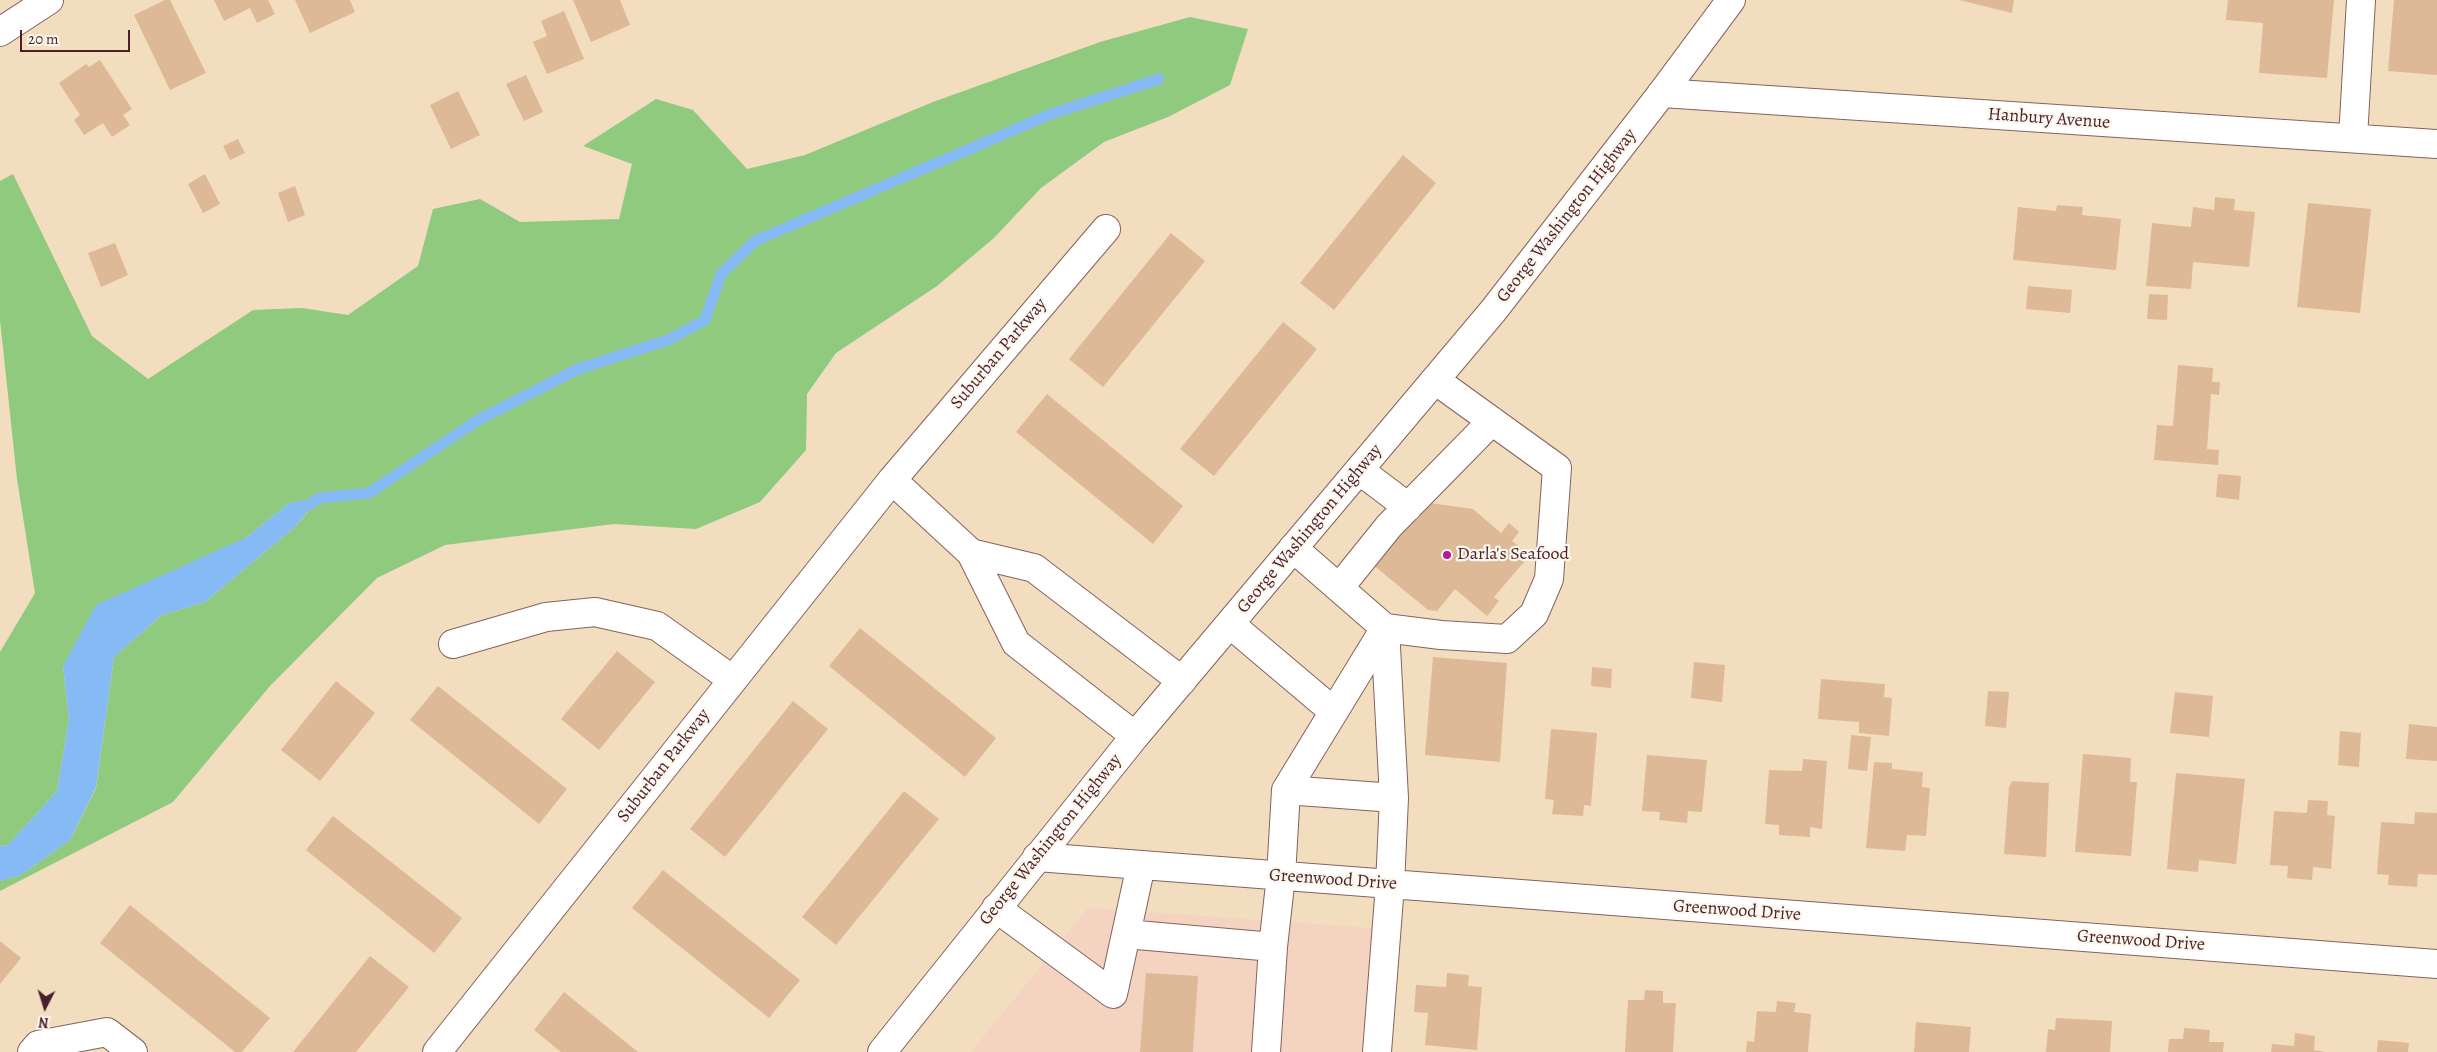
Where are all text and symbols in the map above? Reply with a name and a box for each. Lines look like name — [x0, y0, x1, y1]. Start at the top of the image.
scale bar — [22, 20, 132, 52]
text: 20 m — [28, 29, 59, 49]
street label: Hanbury Avenue — [1987, 104, 2111, 134]
street label: George Washington Highway — [1493, 125, 1641, 307]
street label: Suburban Parkway — [946, 294, 1052, 414]
street label: George Washington Highway — [1233, 440, 1387, 618]
place label: Darla's Seafood — [1457, 544, 1569, 566]
marker: Darla's Seafood — [1441, 549, 1453, 561]
street label: Suburban Parkway — [613, 705, 715, 827]
street label: George Washington Highway — [975, 750, 1127, 930]
street label: Greenwood Drive — [1268, 865, 1398, 895]
street label: Greenwood Drive — [1672, 896, 1802, 926]
street label: Greenwood Drive — [2076, 926, 2206, 956]
north arrow — [20, 982, 70, 1032]
text: N — [38, 1013, 50, 1032]

